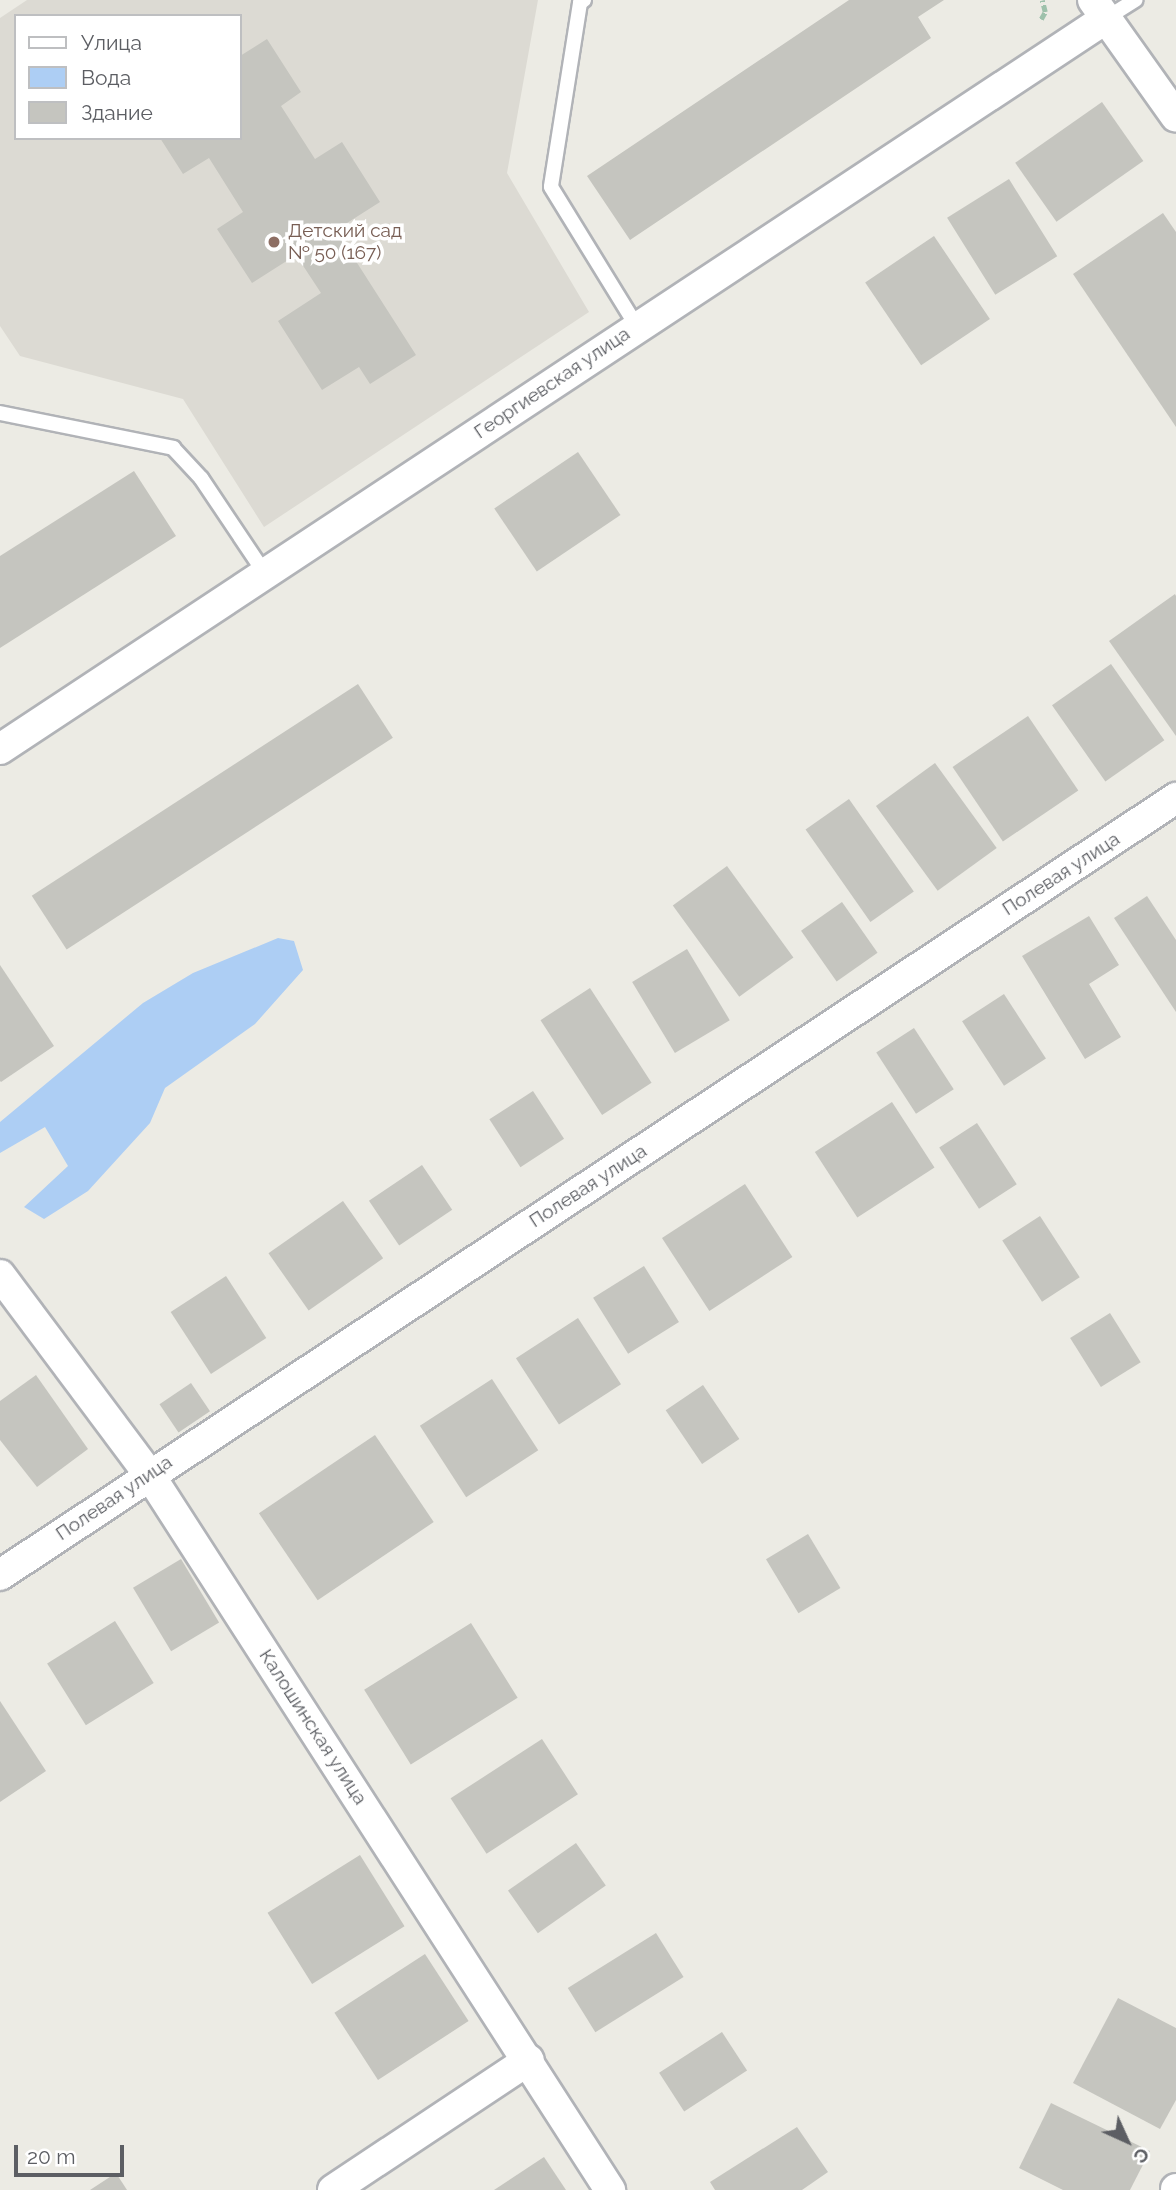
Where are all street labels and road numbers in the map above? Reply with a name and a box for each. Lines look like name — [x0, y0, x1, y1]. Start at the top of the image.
street label: Георгиевская улица — [470, 322, 634, 444]
street label: Полевая улица — [998, 827, 1124, 921]
street label: Полевая улица — [525, 1139, 651, 1233]
street label: Полевая улица — [51, 1451, 177, 1545]
street label: Калошинская улица — [254, 1645, 372, 1809]

